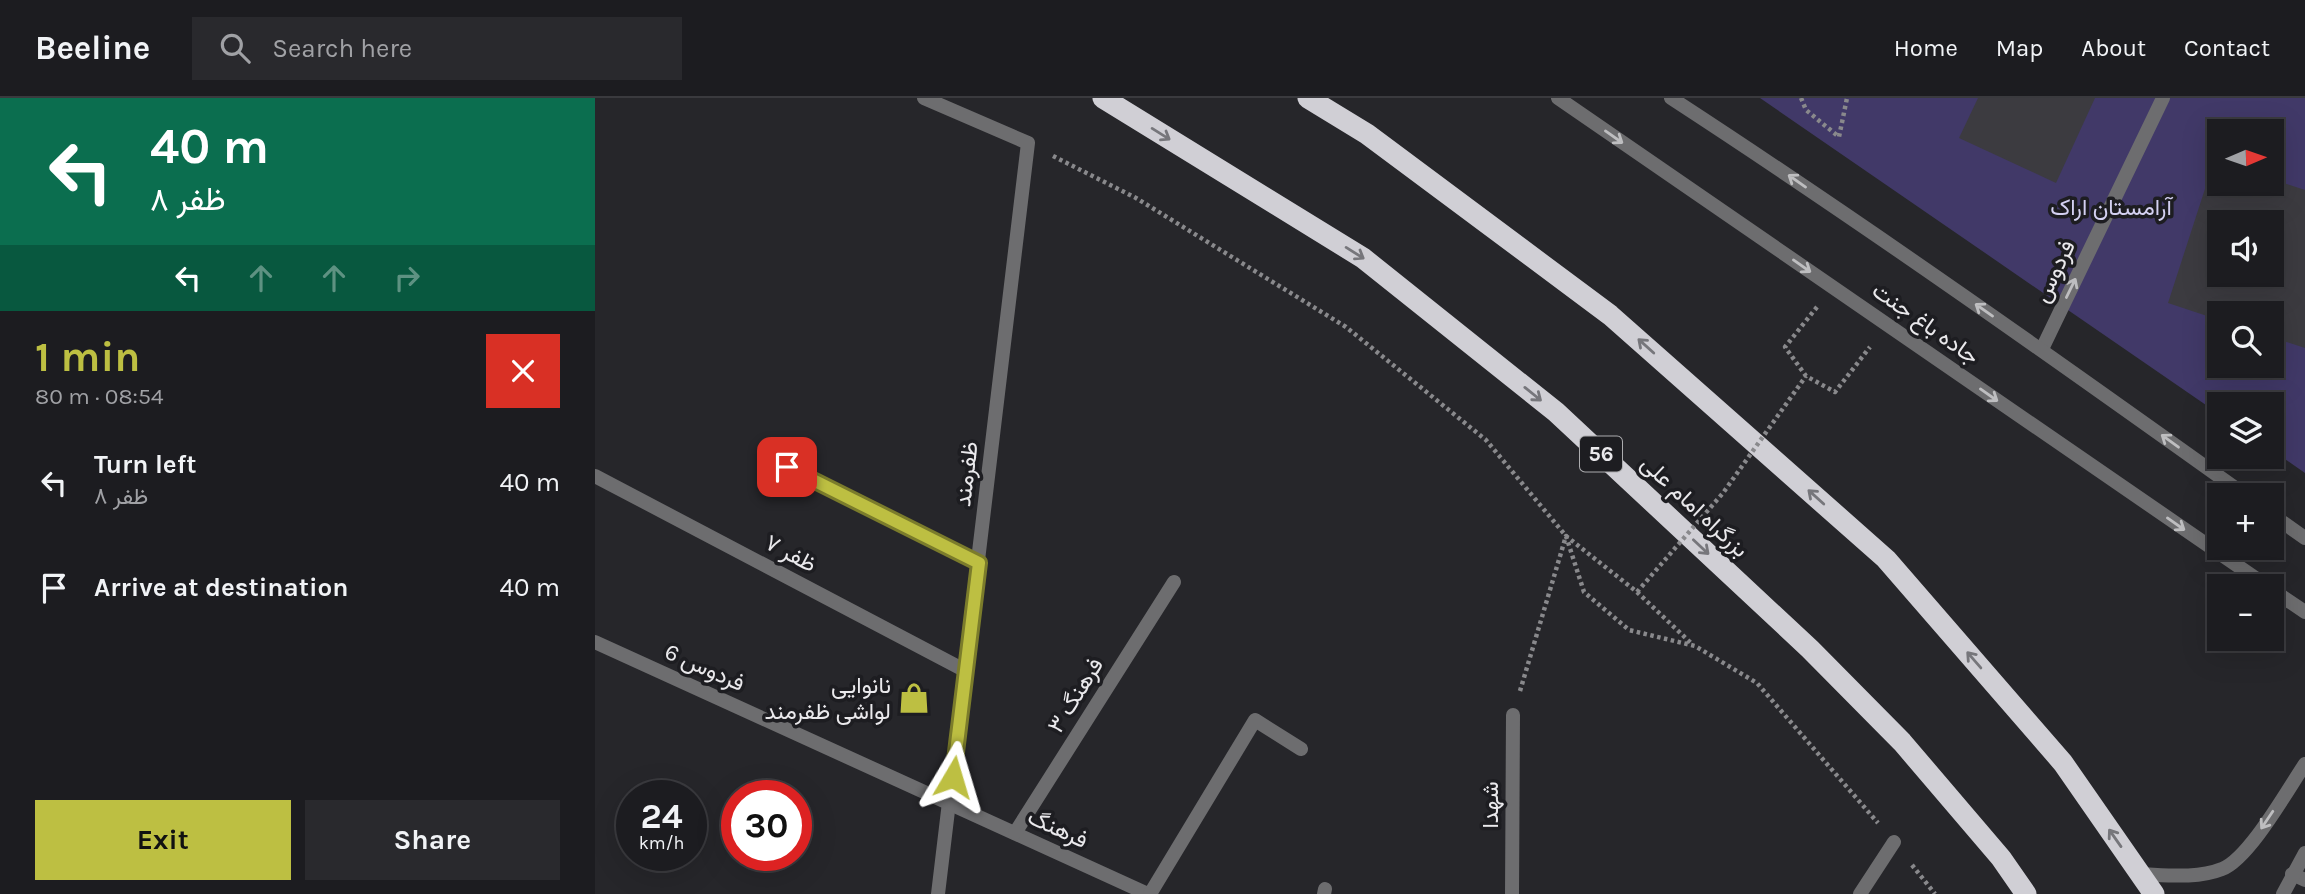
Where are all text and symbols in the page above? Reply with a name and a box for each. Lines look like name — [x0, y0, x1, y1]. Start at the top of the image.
search box — [192, 17, 682, 80]
text: Beeline — [35, 29, 150, 67]
icon: search — [216, 29, 254, 67]
text: Search here — [272, 33, 412, 64]
text: Home — [1894, 34, 1958, 62]
text: Map — [1996, 34, 2043, 62]
text: About — [2081, 34, 2146, 62]
text: Contact — [2184, 34, 2270, 62]
text: 40 m — [150, 118, 269, 175]
north arrow — [2207, 119, 2284, 196]
map controls — [2207, 119, 2284, 651]
icon: left — [35, 126, 126, 217]
one-way arrow — [1151, 127, 1171, 141]
one-way arrow — [1604, 130, 1623, 144]
one-way arrow — [1788, 174, 1807, 188]
text: ظفر ۸ — [150, 181, 226, 218]
park label: آرامستان اراک — [2050, 194, 2173, 222]
button: sound — [2207, 210, 2284, 287]
street label: فردوس — [2028, 236, 2082, 307]
one-way arrow — [1345, 245, 1364, 260]
icon: left — [169, 259, 207, 297]
icon: ahead — [242, 259, 280, 297]
icon: ahead — [315, 259, 353, 297]
icon: right — [388, 259, 426, 297]
one-way arrow — [1792, 259, 1811, 273]
street label: جاده باغ جنت — [1866, 277, 1984, 372]
one-way arrow — [2065, 278, 2079, 299]
button: search — [2207, 301, 2284, 378]
one-way arrow — [1975, 303, 1994, 317]
text: 1 min — [35, 332, 140, 382]
button: close — [486, 334, 560, 408]
one-way arrow — [1637, 338, 1655, 354]
text: 80 m · 08:54 — [35, 383, 164, 410]
one-way arrow — [1524, 386, 1542, 402]
one-way arrow — [1979, 388, 1998, 402]
button: layers — [2207, 392, 2284, 469]
one-way arrow — [2161, 434, 2180, 448]
road number: 56 — [1580, 436, 1622, 472]
pin — [757, 437, 817, 497]
street label: ظفرمند — [949, 440, 985, 508]
icon: arrive — [768, 448, 806, 486]
text: Turn left — [94, 449, 196, 480]
street label: بزرگراه امام علی — [1635, 450, 1754, 564]
icon: left — [35, 464, 73, 502]
text: 40 m — [500, 467, 560, 498]
text: ظفر ۸ — [94, 483, 148, 510]
button: + — [2207, 483, 2284, 560]
one-way arrow — [1807, 489, 1825, 505]
one-way arrow — [2166, 517, 2186, 531]
street label: ظفر ۷ — [760, 529, 821, 579]
one-way arrow — [1692, 539, 1709, 556]
icon: arrive — [35, 569, 73, 607]
text: Arrive at destination — [94, 572, 348, 603]
text: 40 m — [500, 572, 560, 603]
button: − — [2207, 574, 2284, 651]
street label: فردوس 6 — [660, 638, 749, 698]
one-way arrow — [1966, 651, 1982, 669]
street label: فرهنگ ۳ — [1042, 653, 1110, 738]
place label: نانوایی لواشی ظفرمند — [765, 672, 891, 726]
shop icon: نانوایی لواشی ظفرمند — [897, 681, 931, 715]
position arrow — [916, 740, 990, 814]
speed limit sign: 30 — [721, 780, 812, 871]
street label: شهدا — [1477, 781, 1505, 829]
text: 24 — [641, 796, 683, 837]
button: Exit — [35, 800, 291, 880]
button: Share — [305, 800, 560, 880]
street label: فرهنگ — [1023, 803, 1092, 855]
one-way arrow — [2260, 810, 2274, 829]
one-way arrow — [2108, 829, 2122, 848]
text: km/h — [639, 832, 684, 854]

